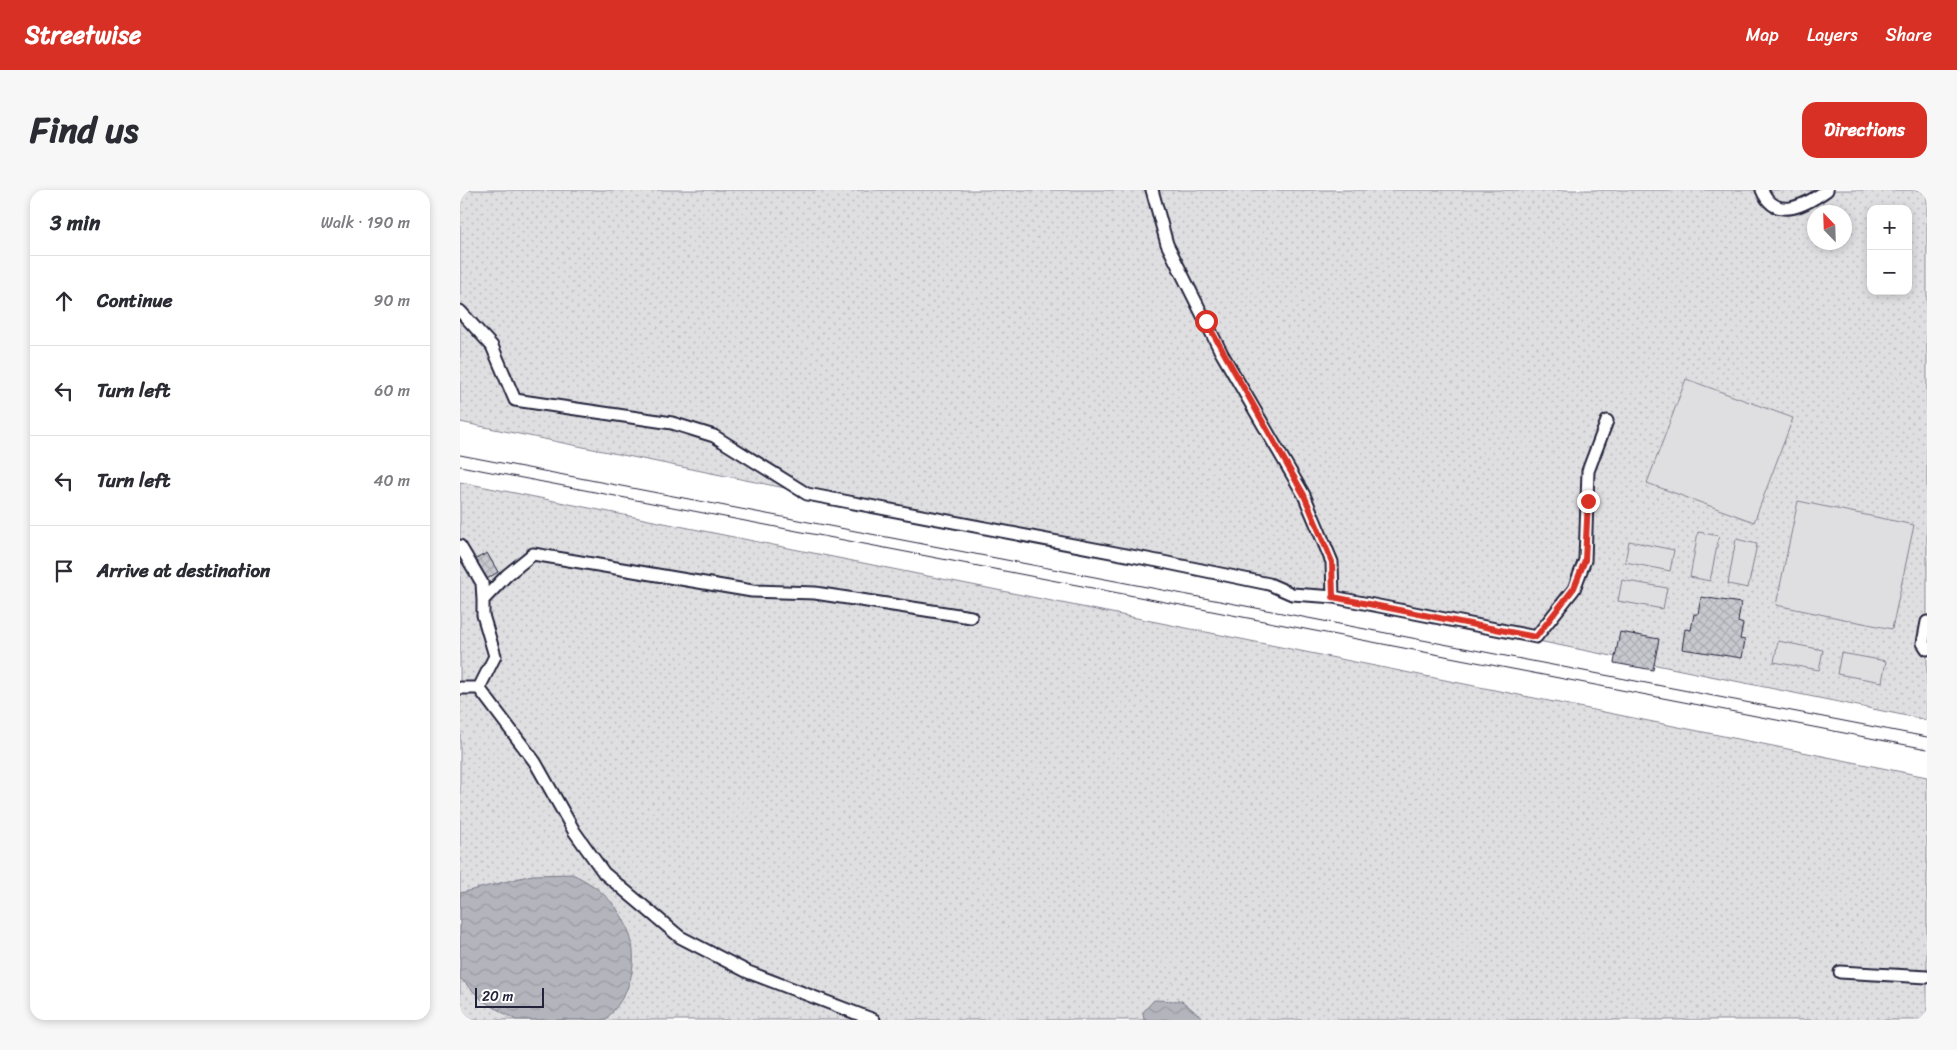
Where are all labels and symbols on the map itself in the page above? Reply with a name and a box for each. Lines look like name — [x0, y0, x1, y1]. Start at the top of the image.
north arrow — [1807, 205, 1852, 250]
route start — [1195, 310, 1218, 333]
route end — [1577, 490, 1600, 513]
scale bar — [475, 985, 544, 1008]

